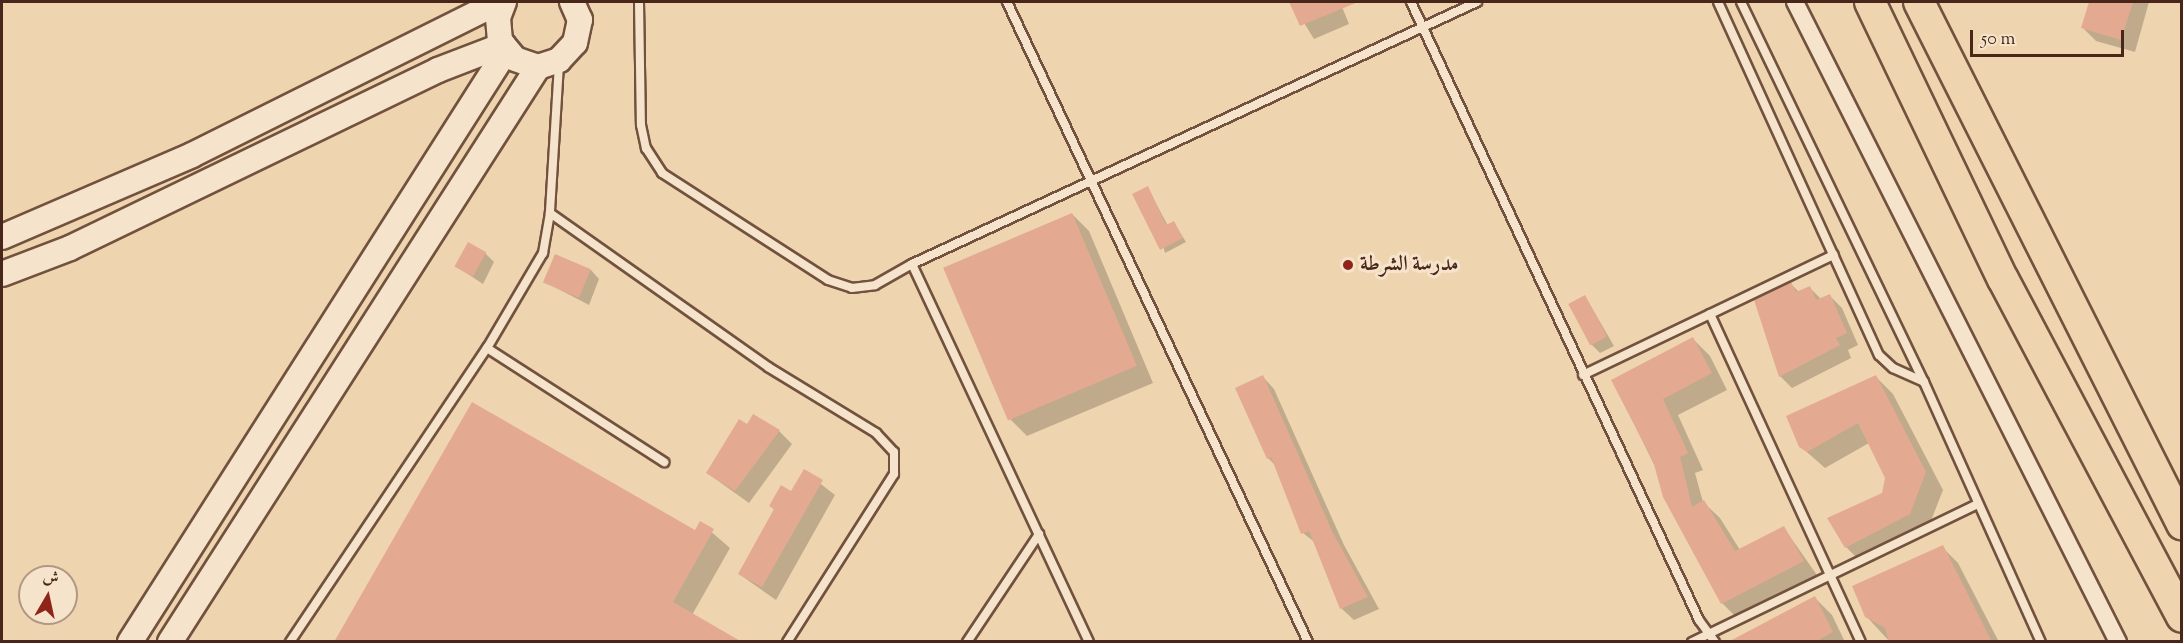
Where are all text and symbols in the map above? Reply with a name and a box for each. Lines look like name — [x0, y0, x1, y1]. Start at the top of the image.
scale bar — [1973, 18, 2128, 56]
text: 50 m — [1981, 27, 2015, 53]
place label: مدرسة الشرطة — [1360, 252, 1458, 278]
marker: مدرسة الشرطة — [1341, 258, 1355, 272]
north arrow — [18, 565, 78, 625]
text: ش — [41, 566, 60, 591]

